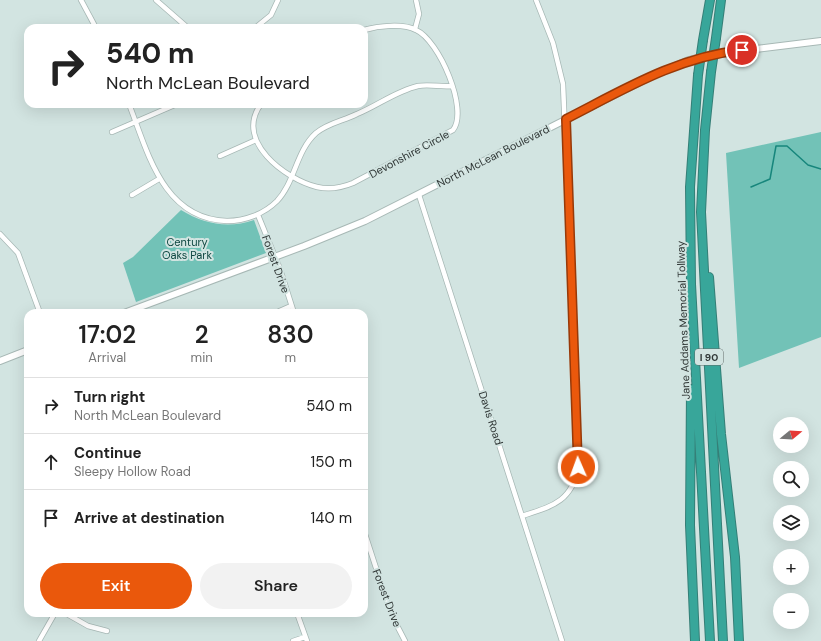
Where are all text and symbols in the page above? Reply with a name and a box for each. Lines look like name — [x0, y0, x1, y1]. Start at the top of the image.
pin — [725, 33, 759, 67]
text: 540 m — [106, 35, 194, 72]
icon: arrive — [731, 39, 753, 61]
icon: right — [40, 40, 92, 92]
text: North McLean Boulevard — [106, 71, 310, 95]
street label: North McLean Boulevard — [434, 121, 552, 191]
street label: Devonshire Circle — [366, 127, 452, 181]
street label: Forest Drive — [259, 233, 293, 295]
park label: Century Oaks Park — [162, 235, 212, 262]
street label: Jane Addams Memorial Tollway — [673, 240, 693, 400]
text: 17:02 — [79, 319, 136, 350]
text: 2 — [195, 319, 209, 350]
text: 830 — [267, 319, 313, 350]
text: Arrival — [88, 349, 126, 366]
text: min — [191, 349, 213, 366]
text: m — [285, 349, 296, 366]
road number: I 90 — [695, 349, 723, 365]
text: Turn right — [74, 387, 145, 407]
street label: Davis Road — [476, 389, 506, 447]
icon: right — [40, 395, 62, 417]
text: 540 m — [306, 396, 352, 416]
text: North McLean Boulevard — [74, 407, 221, 424]
north arrow — [773, 417, 809, 453]
map controls — [773, 417, 809, 629]
text: Continue — [74, 443, 142, 463]
position arrow — [557, 446, 599, 488]
icon: ahead — [40, 451, 62, 473]
text: 150 m — [311, 452, 352, 472]
button: search — [773, 461, 809, 497]
text: Sleepy Hollow Road — [74, 463, 191, 480]
button: layers — [773, 505, 809, 541]
icon: arrive — [40, 507, 62, 529]
text: Arrive at destination — [74, 508, 225, 528]
text: 140 m — [311, 508, 352, 528]
button: + — [773, 549, 809, 585]
button: Exit — [40, 563, 192, 609]
button: Share — [200, 563, 352, 609]
street label: Forest Drive — [370, 567, 404, 629]
button: − — [773, 593, 809, 629]

